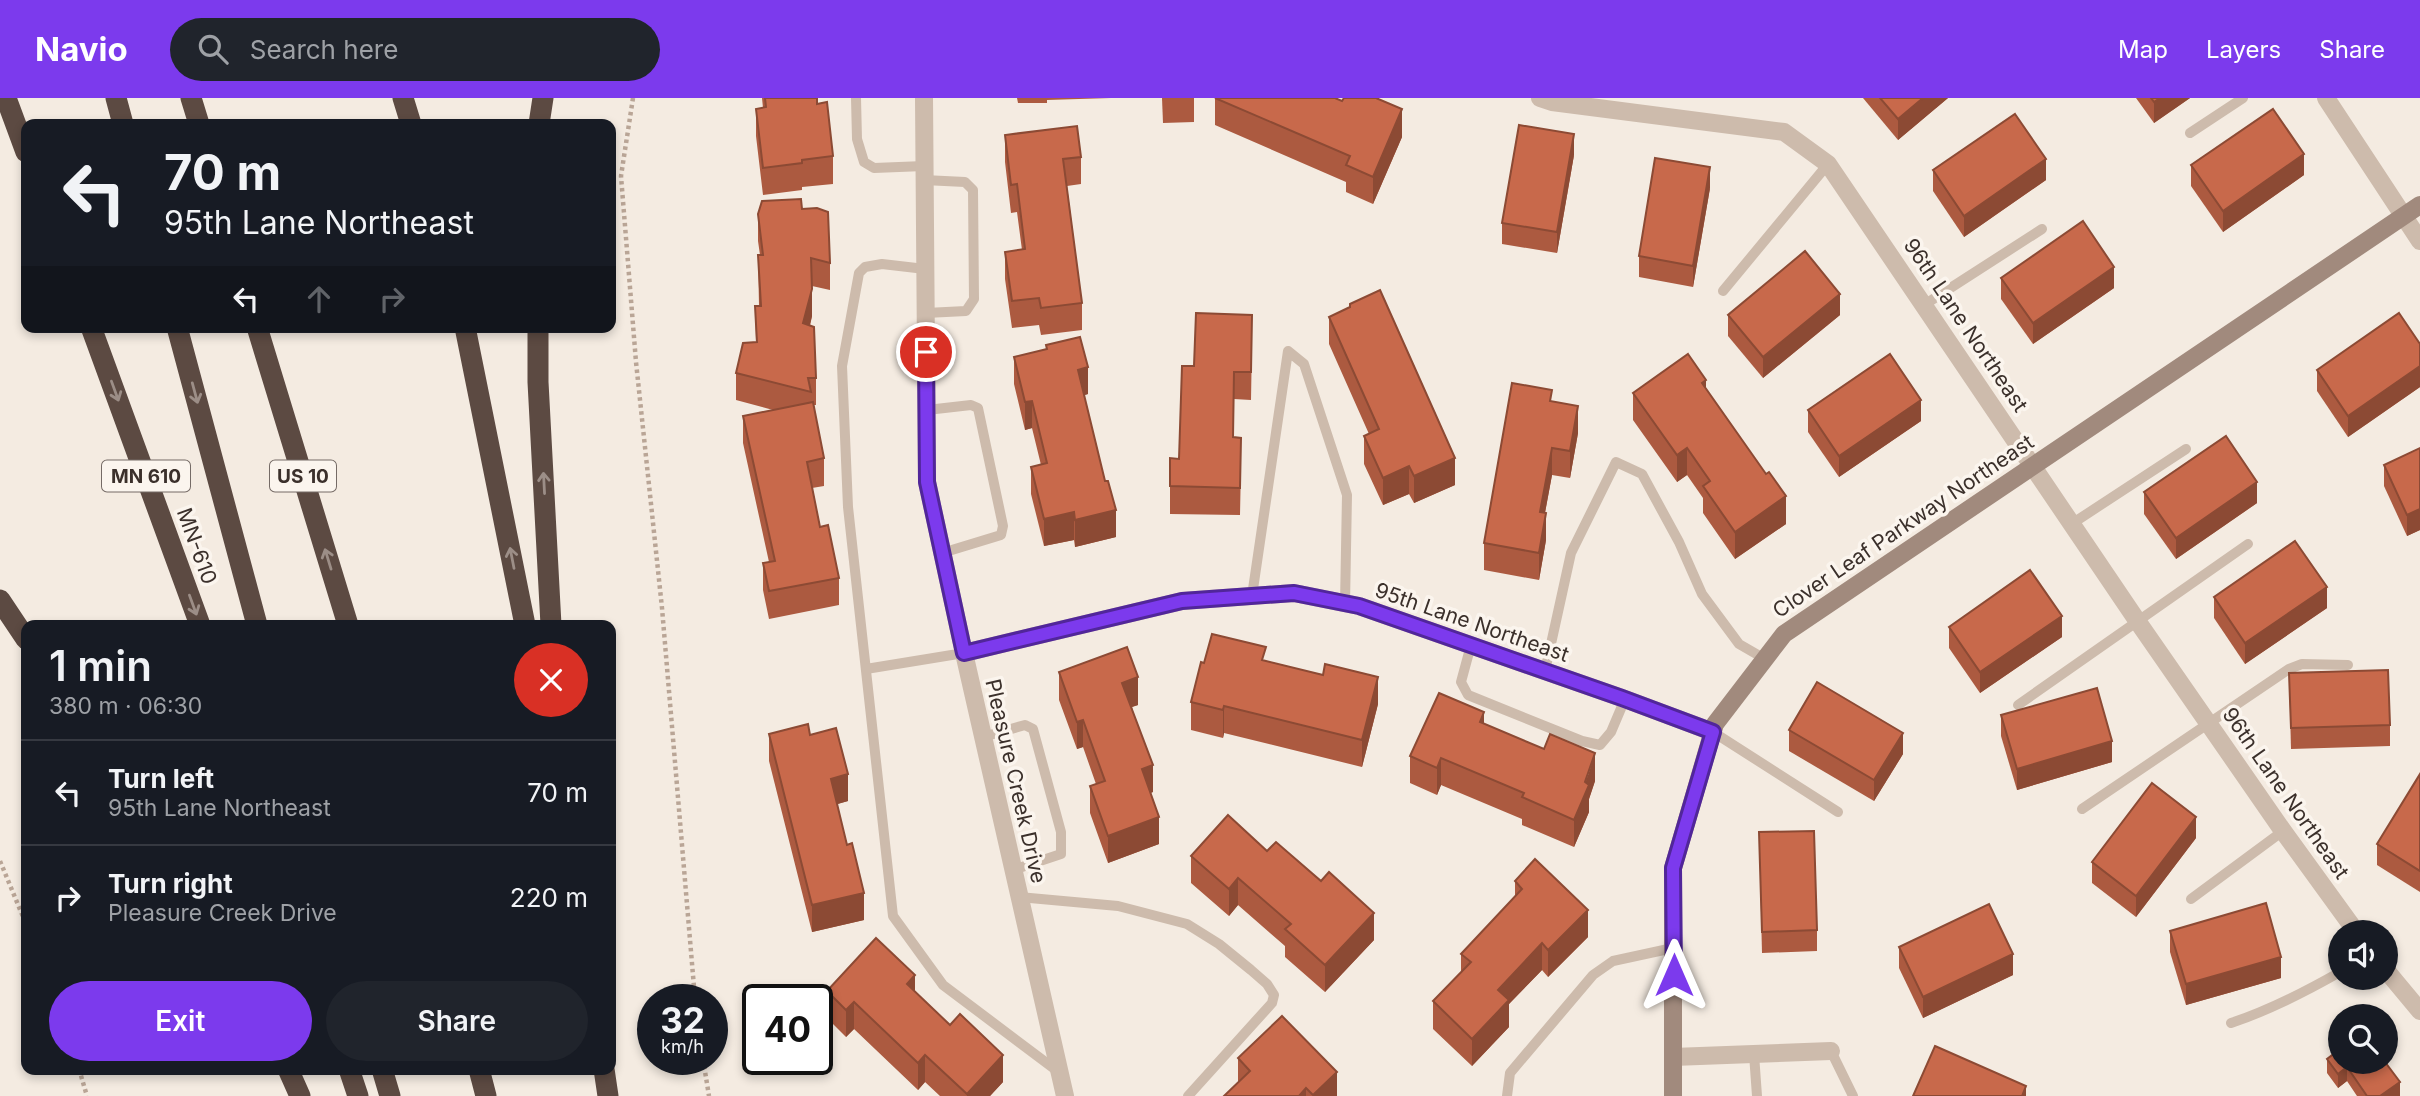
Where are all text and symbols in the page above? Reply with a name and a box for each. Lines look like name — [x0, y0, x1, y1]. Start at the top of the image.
search box — [170, 18, 660, 81]
text: Navio — [35, 29, 128, 69]
icon: search — [194, 30, 232, 68]
text: Search here — [250, 34, 398, 65]
text: Map — [2118, 35, 2168, 64]
text: Layers — [2206, 35, 2281, 64]
text: Share — [2319, 35, 2385, 64]
text: 70 m — [164, 143, 281, 202]
icon: left — [49, 147, 140, 238]
text: 95th Lane Northeast — [164, 203, 474, 242]
street label: 96th Lane Northeast — [1899, 234, 2033, 416]
icon: left — [227, 280, 265, 318]
icon: ahead — [300, 280, 338, 318]
icon: right — [373, 280, 411, 318]
pin — [896, 322, 956, 382]
icon: arrive — [907, 333, 945, 371]
one-way arrow — [109, 380, 122, 402]
one-way arrow — [189, 381, 202, 404]
street label: Clover Leaf Parkway Northeast — [1768, 429, 2038, 623]
road number: MN 610 — [102, 460, 190, 492]
road number: US 10 — [270, 460, 336, 492]
one-way arrow — [537, 472, 550, 495]
street label: MN-610 — [172, 504, 222, 588]
one-way arrow — [504, 547, 518, 570]
one-way arrow — [321, 549, 334, 571]
street label: 95th Lane Northeast — [1372, 577, 1572, 667]
one-way arrow — [188, 594, 200, 616]
text: 1 min — [49, 640, 152, 691]
button: close — [514, 643, 588, 717]
street label: Pleasure Creek Drive — [980, 676, 1052, 886]
text: 380 m · 06:30 — [49, 692, 202, 720]
street label: 96th Lane Northeast — [2217, 702, 2355, 884]
text: Turn left — [108, 763, 214, 794]
icon: left — [49, 774, 87, 812]
text: 70 m — [527, 777, 588, 808]
text: 95th Lane Northeast — [108, 794, 331, 822]
text: Turn right — [108, 868, 233, 899]
icon: right — [49, 879, 87, 917]
text: 220 m — [510, 882, 588, 913]
text: Pleasure Creek Drive — [108, 899, 337, 927]
map controls — [2328, 920, 2398, 1074]
button: sound — [2328, 920, 2398, 990]
position arrow — [1637, 938, 1711, 1012]
button: Exit — [49, 981, 312, 1061]
button: Share — [326, 981, 588, 1061]
speed limit sign: 40 — [742, 984, 833, 1075]
text: 32 — [660, 999, 705, 1041]
button: search — [2328, 1004, 2398, 1074]
text: km/h — [661, 1036, 704, 1057]

